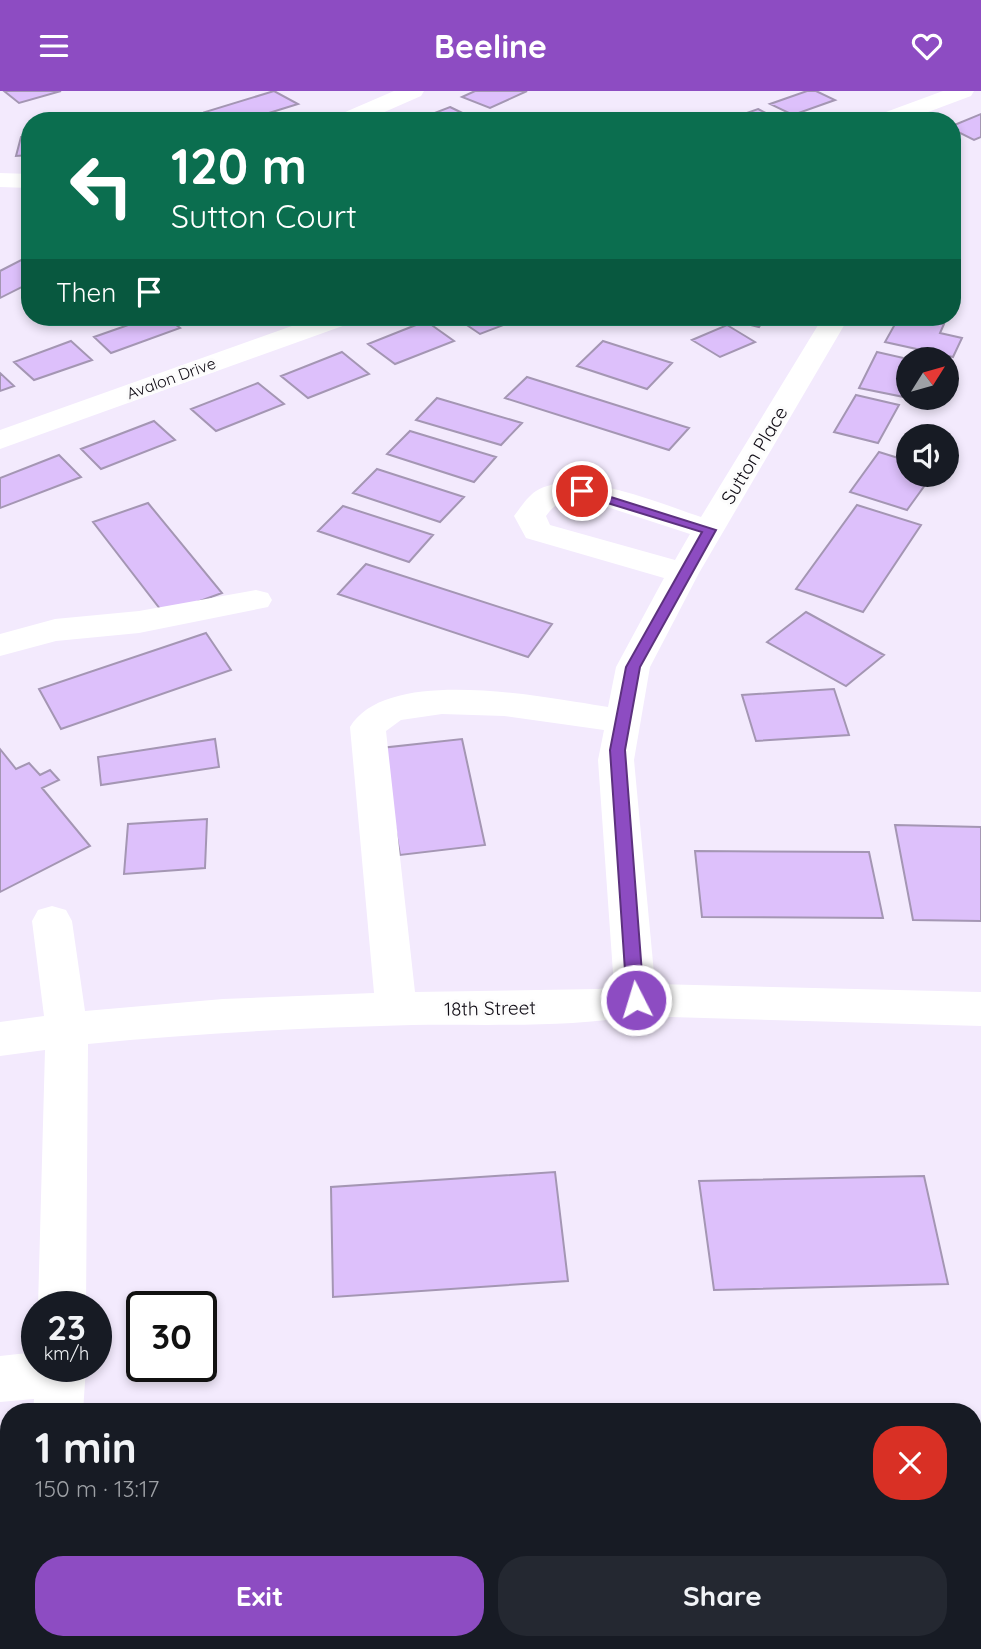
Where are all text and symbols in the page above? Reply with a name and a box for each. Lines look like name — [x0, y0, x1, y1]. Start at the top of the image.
text: Beeline — [434, 26, 547, 66]
icon: menu — [35, 27, 73, 65]
icon: heart — [908, 27, 946, 65]
text: 120 m — [171, 135, 307, 196]
icon: left — [56, 140, 147, 231]
text: Sutton Court — [171, 196, 357, 236]
icon: arrive — [130, 273, 168, 311]
text: Then — [56, 276, 116, 309]
north arrow — [896, 347, 959, 409]
map controls — [896, 347, 959, 487]
street label: Avalon Drive — [124, 353, 218, 403]
street label: Sutton Place — [715, 402, 793, 508]
button: sound — [896, 424, 959, 487]
pin — [552, 461, 612, 521]
icon: arrive — [563, 472, 601, 510]
position arrow — [599, 963, 673, 1037]
street label: 18th Street — [444, 995, 536, 1021]
speed limit sign: 30 — [126, 1291, 217, 1382]
text: 23 — [47, 1305, 86, 1349]
text: km/h — [44, 1342, 89, 1365]
text: 1 min — [35, 1421, 137, 1474]
button: close — [873, 1426, 947, 1500]
text: 150 m · 13:17 — [35, 1474, 159, 1503]
button: Exit — [35, 1556, 484, 1636]
button: Share — [498, 1556, 947, 1636]

